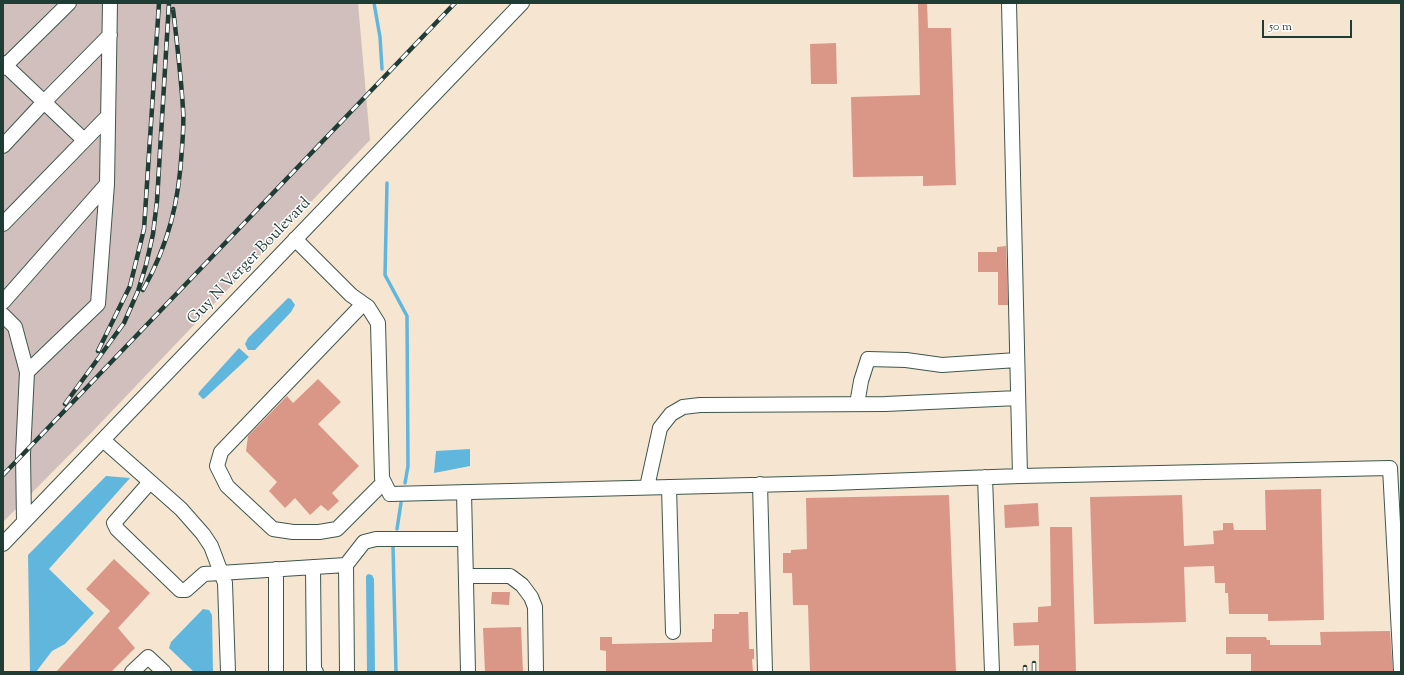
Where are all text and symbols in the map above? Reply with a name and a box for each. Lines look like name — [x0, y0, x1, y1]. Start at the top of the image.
scale bar — [1264, 12, 1354, 38]
text: 50 m — [1269, 18, 1292, 36]
street label: Guy N Verger Boulevard — [184, 194, 316, 330]

